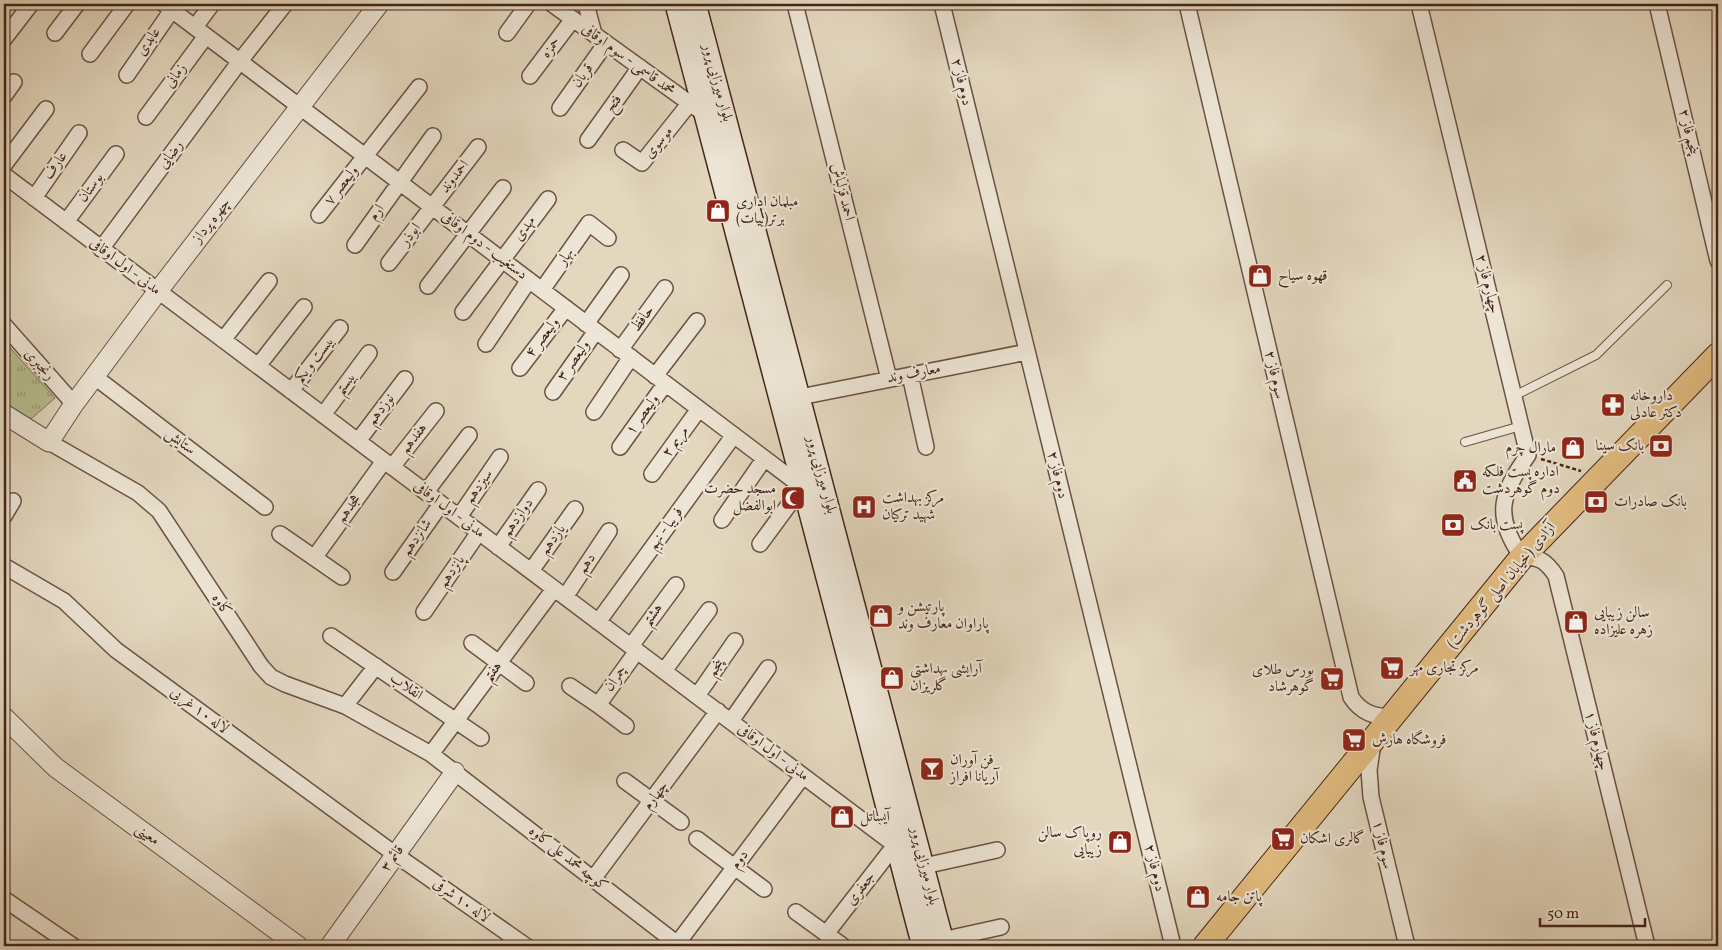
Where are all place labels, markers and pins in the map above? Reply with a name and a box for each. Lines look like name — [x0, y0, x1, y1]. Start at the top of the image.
place label: مبلمان اداری برتر(بیات) — [736, 192, 798, 230]
shop icon: مبلمان اداری برتر(بیات) — [705, 198, 731, 224]
shop icon: قهوه سیاح — [1247, 263, 1273, 289]
place label: قهوه سیاح — [1278, 266, 1328, 288]
place label: داروخانه دکتر عادلی — [1630, 386, 1682, 424]
pharmacy icon: داروخانه دکتر عادلی — [1600, 392, 1626, 418]
bank icon: بانک سینا — [1648, 433, 1674, 459]
shop icon: مارال چرم — [1560, 435, 1586, 461]
place label: بانک سینا — [1596, 436, 1644, 457]
place label: مارال چرم — [1505, 438, 1556, 460]
place label: اداره پست فلکه دوم گوهردشت — [1482, 462, 1560, 501]
public building icon: اداره پست فلکه دوم گوهردشت — [1452, 468, 1478, 494]
place label: مسجد حضرت ابوالفضل — [704, 479, 776, 517]
mosque icon: مسجد حضرت ابوالفضل — [780, 485, 806, 511]
place label: مرکز بهداشت شهید ترکیان — [882, 488, 944, 526]
bank icon: بانک صادرات — [1583, 489, 1609, 515]
place label: بانک صادرات — [1614, 492, 1687, 513]
hospital icon: مرکز بهداشت شهید ترکیان — [851, 494, 877, 520]
bank icon: پست بانک — [1440, 512, 1466, 538]
place label: پست بانک — [1470, 515, 1524, 536]
place label: پارتیشن و پاراوان معارف وند — [896, 597, 990, 635]
shop icon: پارتیشن و پاراوان معارف وند — [868, 603, 894, 629]
place label: سالن زیبایی زهره علیزاده — [1594, 603, 1653, 641]
shop icon: سالن زیبایی زهره علیزاده — [1563, 609, 1589, 635]
supermarket icon: مرکز تجاری مهر — [1379, 655, 1405, 681]
place label: مرکز تجاری مهر — [1408, 658, 1479, 679]
place label: آرایشی بهداشتی گلریزان — [910, 659, 984, 697]
place label: بورس طلای گوهرشاد — [1252, 660, 1314, 698]
shop icon: آرایشی بهداشتی گلریزان — [879, 665, 905, 691]
supermarket icon: بورس طلای گوهرشاد — [1319, 666, 1345, 692]
supermarket icon: فروشگاه هارش — [1341, 727, 1367, 753]
place label: فروشگاه هارش — [1372, 729, 1446, 751]
place label: فن آوران آریانا افراز — [948, 750, 1000, 788]
bar icon: فن آوران آریانا افراز — [919, 756, 945, 782]
shop icon: آیساتل — [829, 804, 855, 830]
place label: آیساتل — [860, 807, 892, 828]
place label: روپاک سالن زیبایی — [1038, 823, 1102, 861]
supermarket icon: گالری اشکان — [1270, 826, 1296, 852]
shop icon: روپاک سالن زیبایی — [1107, 829, 1133, 855]
place label: گالری اشکان — [1300, 829, 1365, 850]
shop icon: پاتن جامه — [1185, 884, 1211, 910]
place label: پاتن جامه — [1216, 887, 1263, 908]

